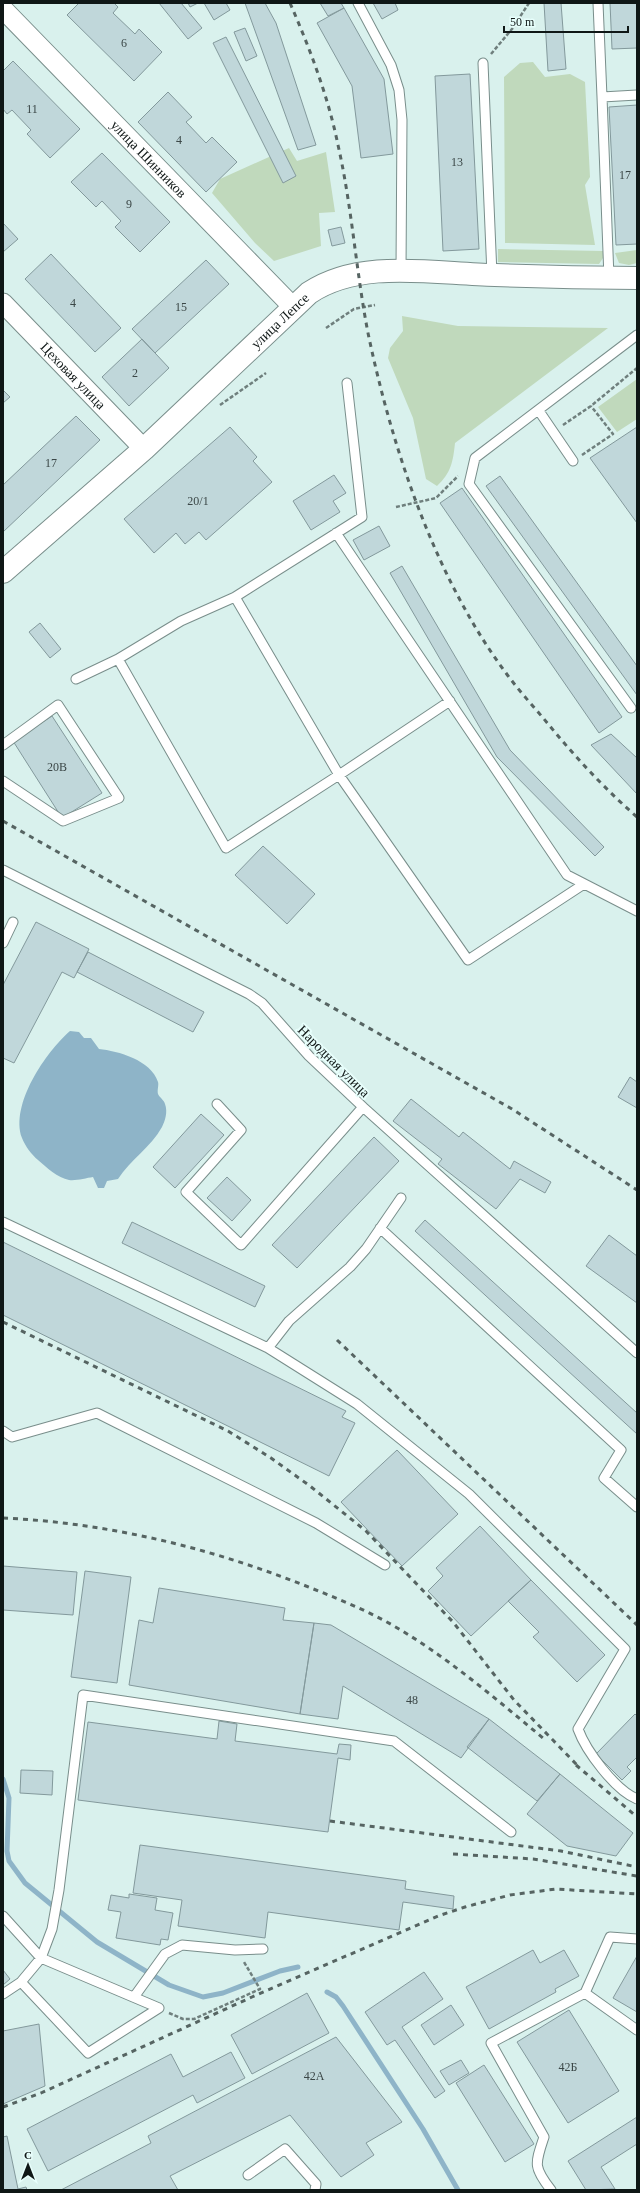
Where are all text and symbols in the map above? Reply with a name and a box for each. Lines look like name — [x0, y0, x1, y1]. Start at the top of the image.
scale bar — [504, 8, 628, 34]
text: 50 m — [510, 15, 535, 29]
house number: 6 — [121, 36, 127, 50]
house number: 11 — [26, 102, 38, 116]
street label: улица Шинников — [107, 117, 190, 201]
house number: 4 — [176, 133, 182, 147]
house number: 13 — [451, 155, 463, 169]
house number: 17 — [619, 168, 631, 182]
house number: 9 — [126, 197, 132, 211]
street label: улица Лепсе — [248, 290, 312, 352]
house number: 4 — [70, 296, 76, 310]
house number: 15 — [175, 300, 187, 314]
street label: Цеховая улица — [37, 340, 109, 413]
house number: 2 — [132, 366, 138, 380]
house number: 17 — [45, 456, 57, 470]
house number: 20/1 — [187, 494, 209, 508]
house number: 20В — [47, 760, 67, 774]
street label: Народная улица — [295, 1022, 373, 1101]
house number: 48 — [406, 1693, 418, 1707]
house number: 42Б — [559, 2060, 578, 2074]
house number: 42А — [304, 2069, 325, 2083]
north arrow — [8, 2145, 48, 2185]
text: С — [24, 2149, 32, 2161]

